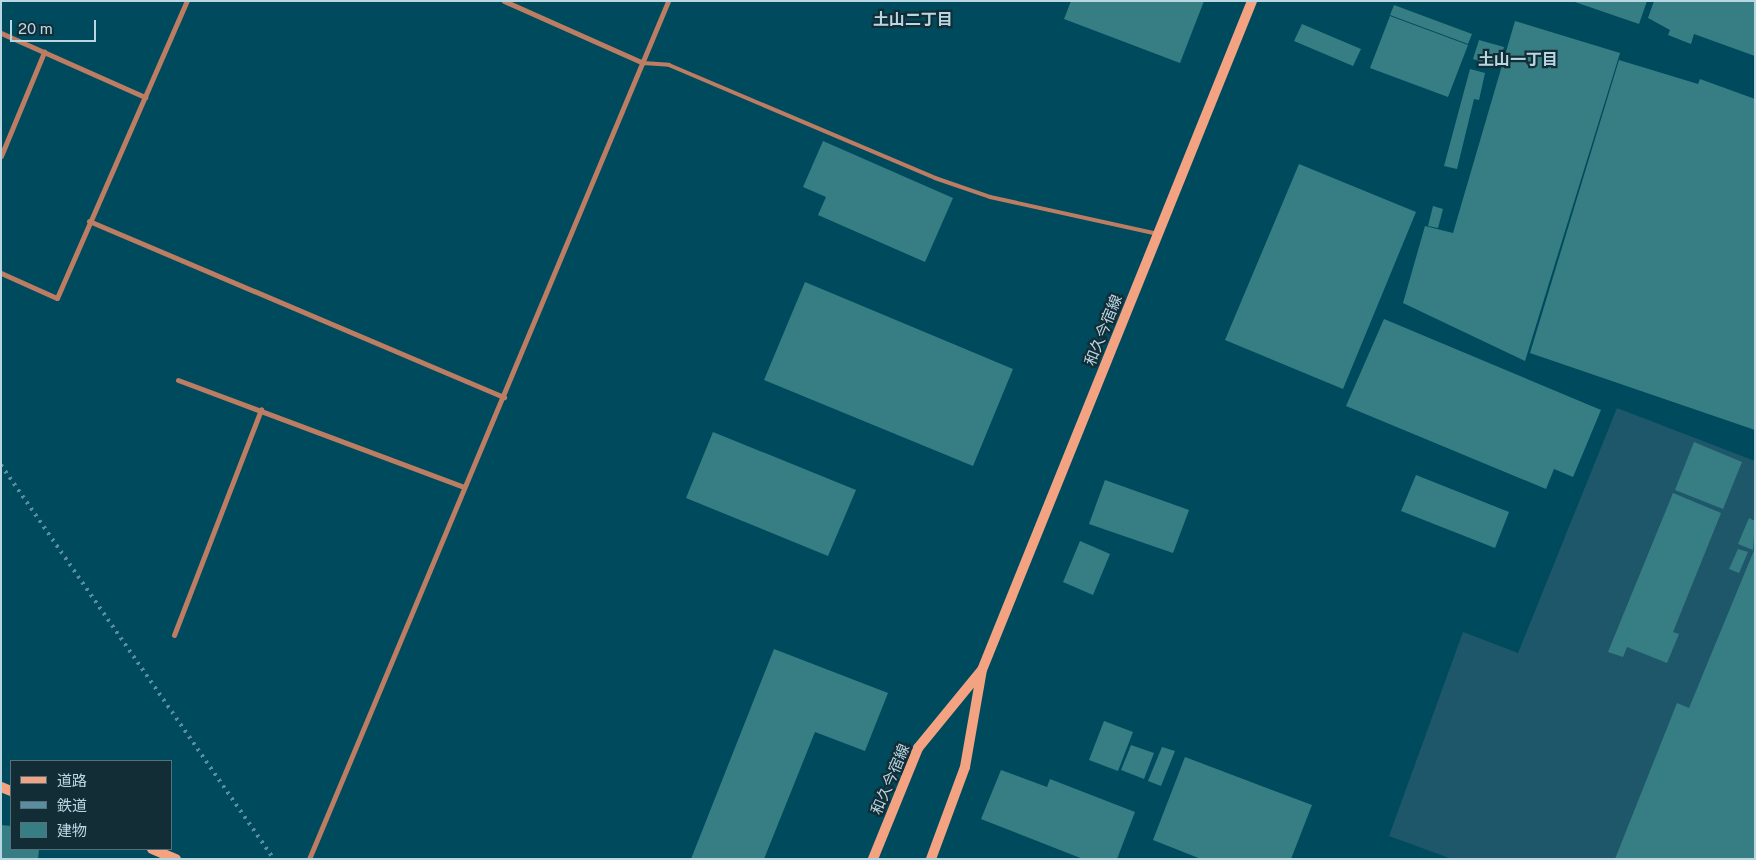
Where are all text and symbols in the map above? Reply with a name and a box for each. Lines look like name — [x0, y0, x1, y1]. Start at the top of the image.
scale bar — [12, 10, 99, 42]
district label: 土山二丁目 — [873, 10, 953, 30]
text: 20 m — [18, 20, 53, 37]
district label: 土山一丁目 — [1478, 50, 1558, 70]
street label: 和久今宿線 — [1081, 292, 1125, 368]
street label: 和久今宿線 — [867, 741, 913, 817]
legend — [10, 760, 172, 850]
text: 道路 — [57, 772, 87, 789]
text: 鉄道 — [57, 797, 87, 814]
text: 建物 — [57, 822, 87, 839]

